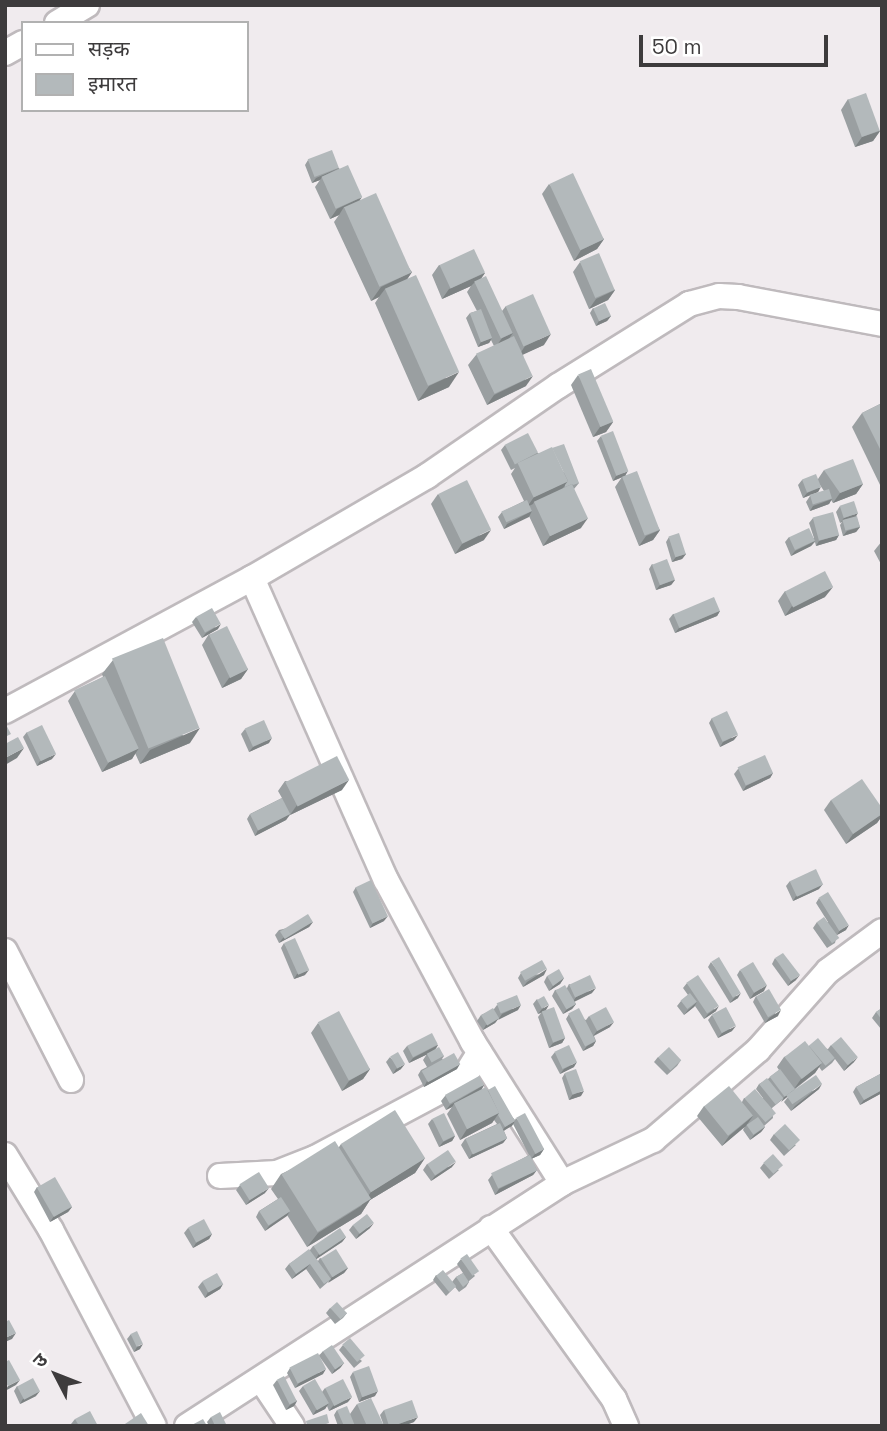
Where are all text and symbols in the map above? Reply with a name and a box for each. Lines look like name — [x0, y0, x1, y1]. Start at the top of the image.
legend — [21, 21, 248, 112]
scale bar — [642, 21, 831, 65]
text: 50 m — [652, 33, 702, 60]
text: सड़क — [88, 35, 130, 62]
text: इमारत — [88, 70, 137, 97]
north arrow — [21, 1340, 91, 1410]
text: उ — [27, 1348, 53, 1373]

